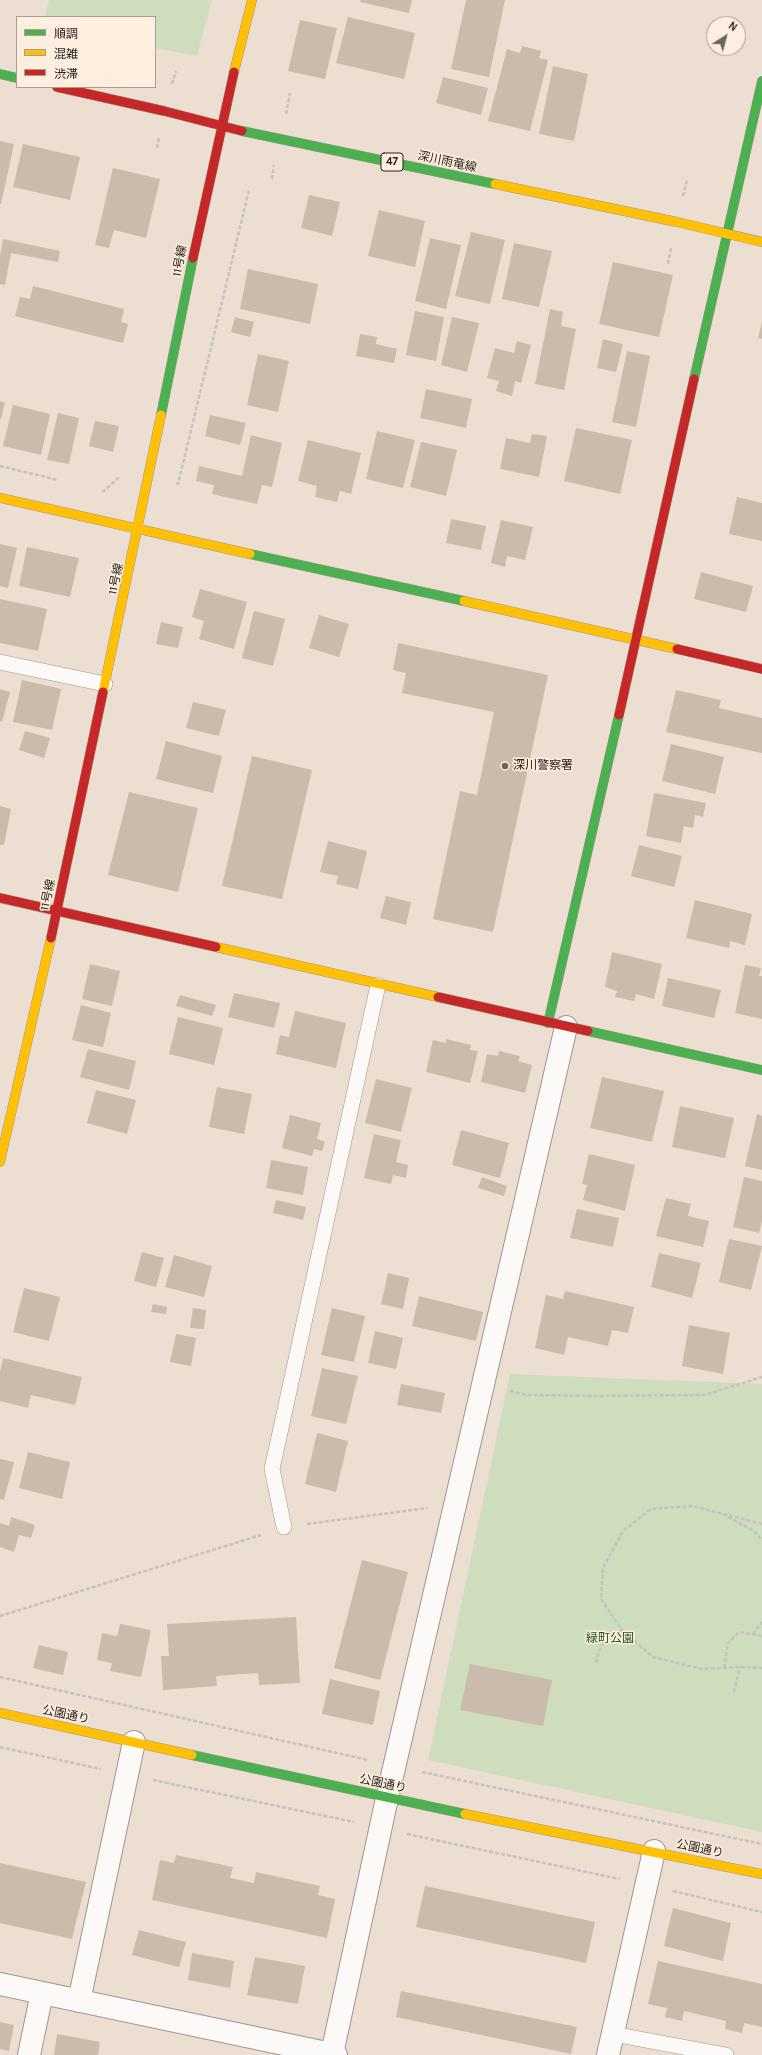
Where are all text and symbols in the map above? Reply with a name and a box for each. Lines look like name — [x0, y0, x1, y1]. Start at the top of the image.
legend — [16, 16, 156, 88]
north arrow — [706, 16, 746, 56]
text: N — [726, 19, 740, 34]
text: 順調 — [54, 27, 78, 41]
text: 混雑 — [54, 47, 78, 61]
text: 渋滞 — [54, 67, 78, 81]
street label: 深川雨竜線 — [416, 149, 478, 175]
road number: 47 — [381, 153, 403, 171]
street label: 11号線 — [170, 244, 190, 278]
street label: 11号線 — [106, 562, 126, 596]
place label: 深川警察署 — [513, 759, 573, 773]
marker: 深川警察署 — [500, 761, 510, 771]
street label: 11号線 — [38, 878, 58, 912]
park label: 緑町公園 — [586, 1632, 634, 1646]
street label: 公園通り — [41, 1703, 91, 1727]
street label: 公園通り — [358, 1772, 408, 1796]
street label: 公園通り — [675, 1837, 725, 1861]

